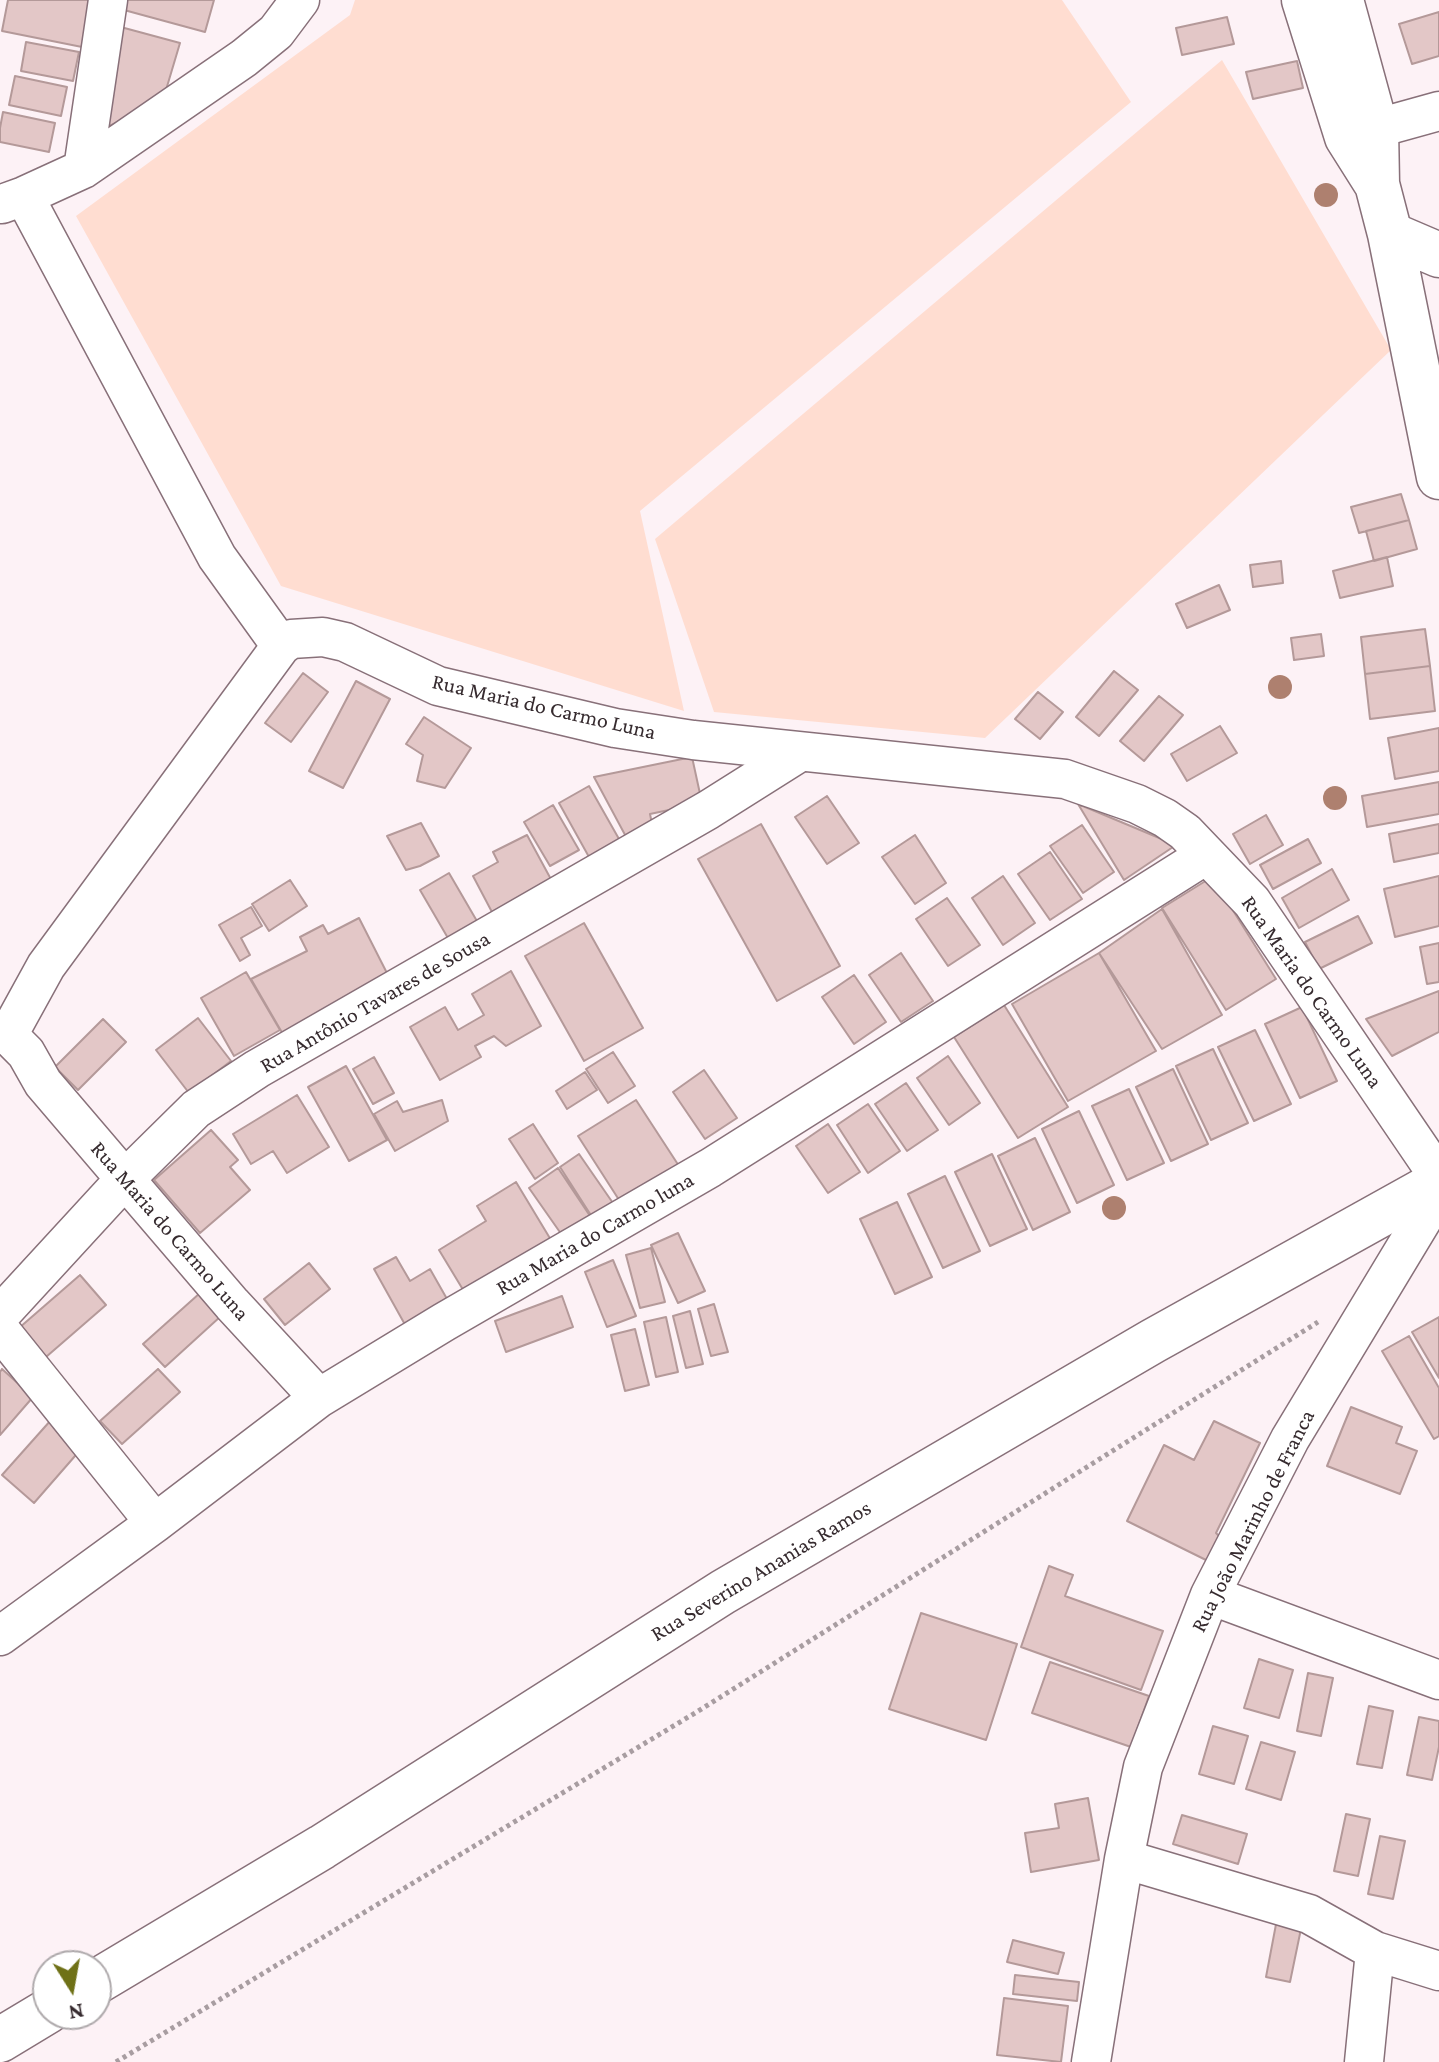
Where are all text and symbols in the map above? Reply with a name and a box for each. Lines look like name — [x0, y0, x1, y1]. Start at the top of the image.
street label: Rua Maria do Carmo Luna — [429, 668, 659, 746]
street label: Rua Maria do Carmo Luna — [1236, 891, 1388, 1093]
street label: Rua Antônio Tavares de Sousa — [255, 925, 495, 1079]
street label: Rua Maria do Carmo Luna — [85, 1136, 255, 1326]
street label: Rua Maria do Carmo luna — [491, 1167, 699, 1301]
street label: Rua João Marinho de Franca — [1185, 1405, 1321, 1637]
street label: Rua Severino Ananias Ramos — [646, 1495, 876, 1647]
north arrow — [32, 1950, 112, 2030]
text: N — [67, 1998, 86, 2026]

